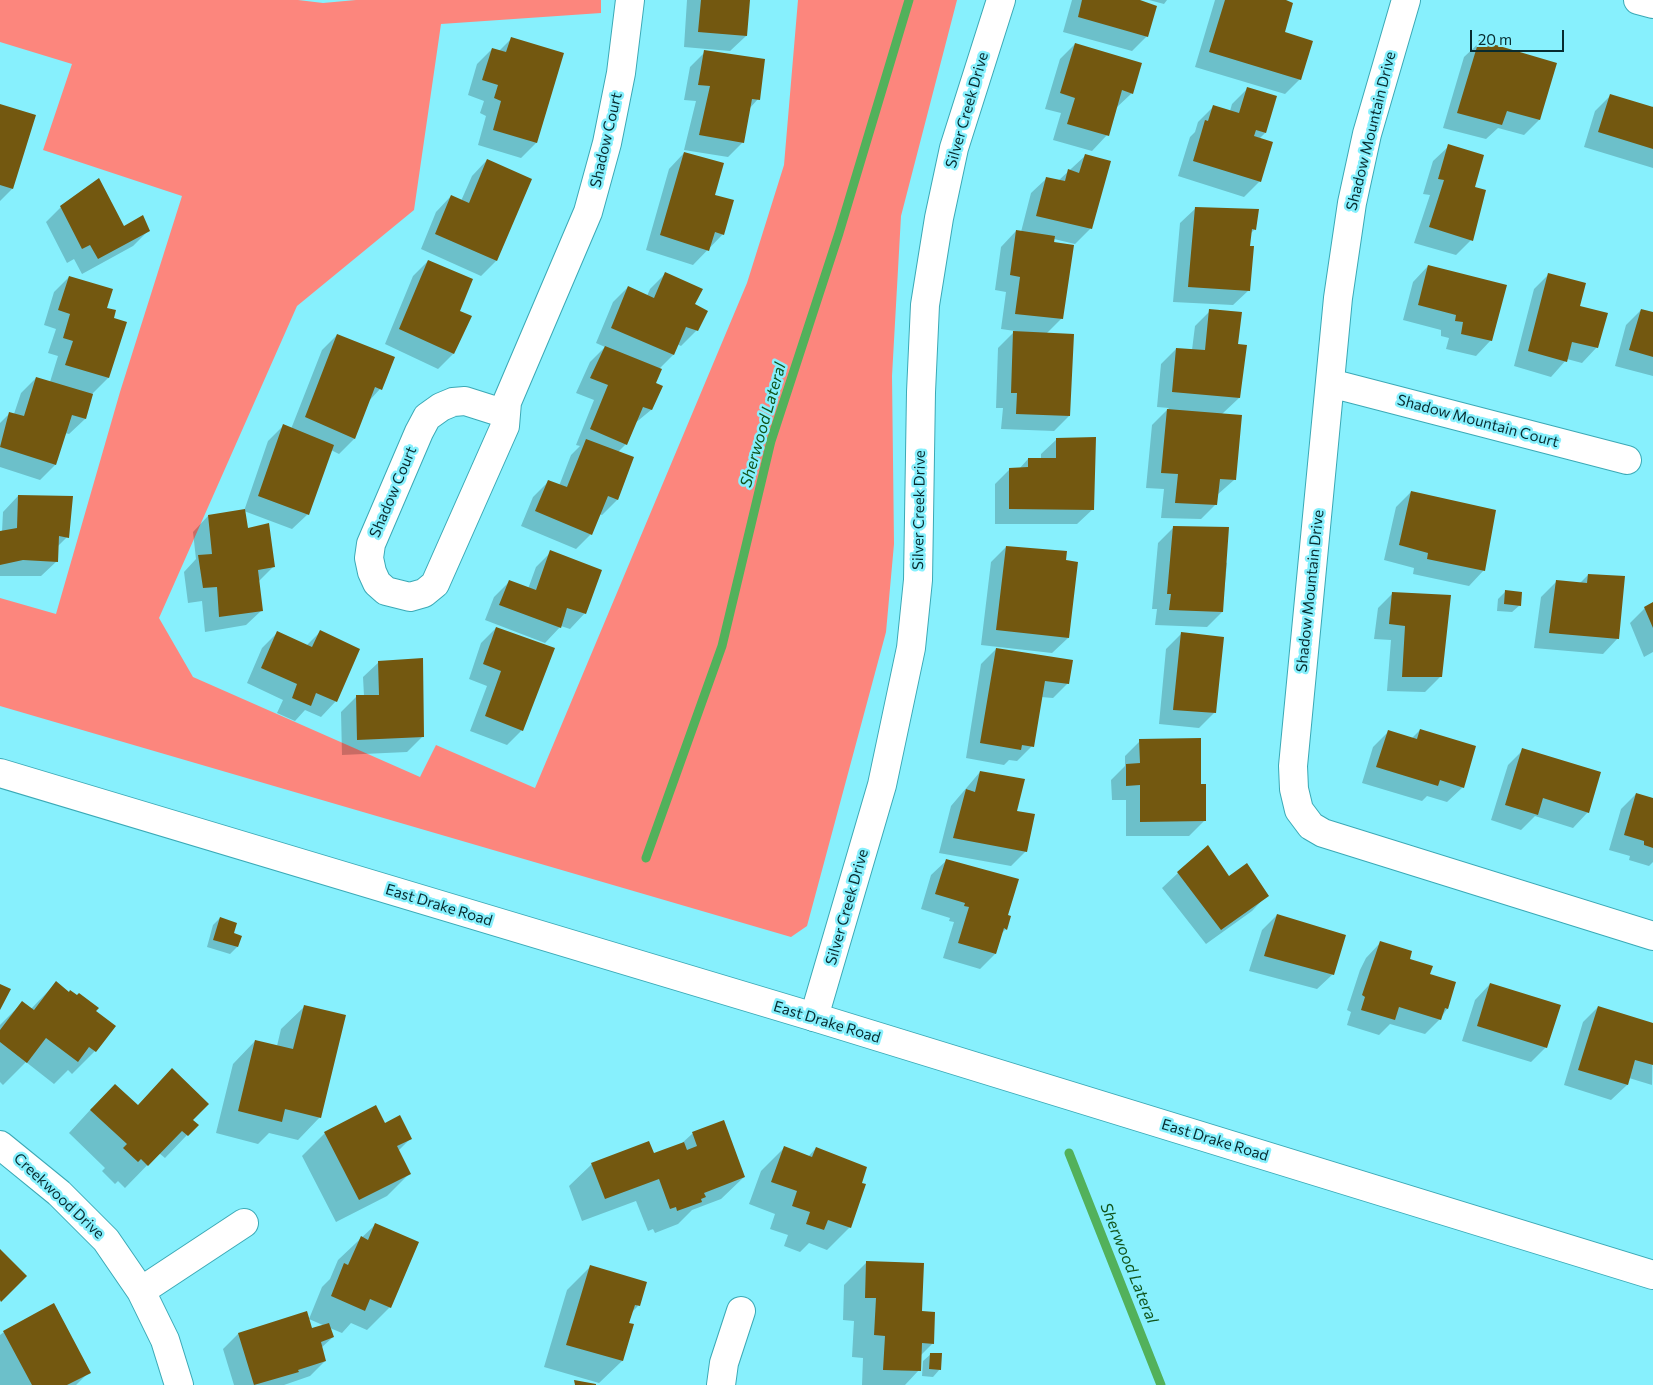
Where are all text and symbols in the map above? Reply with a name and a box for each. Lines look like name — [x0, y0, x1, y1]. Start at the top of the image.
scale bar — [1473, 20, 1567, 52]
text: 20 m — [1478, 30, 1512, 48]
street label: Silver Creek Drive — [942, 50, 992, 170]
street label: Shadow Mountain Drive — [1343, 50, 1399, 212]
street label: Shadow Court — [586, 91, 626, 189]
water label: Sherwood Lateral — [736, 361, 790, 489]
street label: Shadow Mountain Court — [1395, 391, 1561, 451]
street label: Shadow Court — [366, 444, 420, 540]
street label: Silver Creek Drive — [909, 450, 929, 570]
street label: Shadow Mountain Drive — [1293, 509, 1327, 673]
street label: Silver Creek Drive — [822, 847, 872, 967]
street label: East Drake Road — [383, 880, 495, 930]
street label: East Drake Road — [771, 997, 883, 1047]
street label: East Drake Road — [1159, 1115, 1271, 1165]
street label: Creekwood Drive — [10, 1149, 108, 1243]
water label: Sherwood Lateral — [1096, 1200, 1162, 1326]

